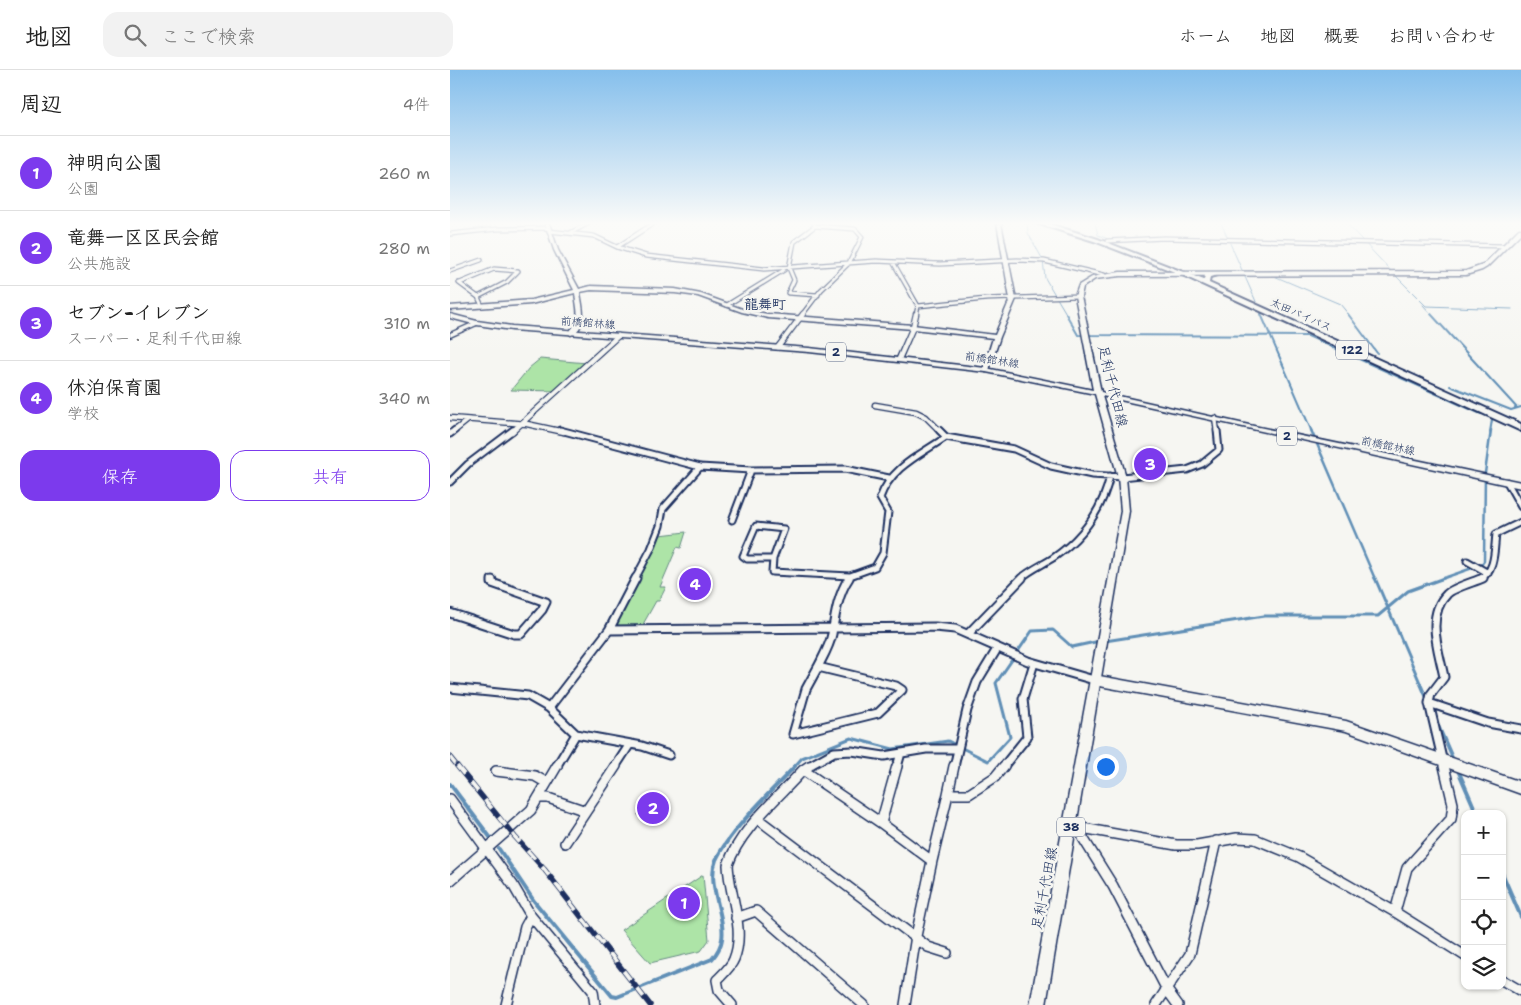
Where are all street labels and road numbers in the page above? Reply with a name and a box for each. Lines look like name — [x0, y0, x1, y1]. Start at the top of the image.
street label: 太田バイパス — [1268, 295, 1334, 335]
street label: 前橋館林線 — [560, 314, 616, 332]
road number: 122 — [1336, 340, 1368, 360]
road number: 2 — [826, 342, 846, 362]
street label: 足利千代田線 — [1094, 343, 1132, 429]
street label: 前橋館林線 — [964, 348, 1020, 372]
road number: 2 — [1277, 426, 1297, 446]
street label: 前橋館林線 — [1360, 433, 1416, 459]
road number: 38 — [1057, 818, 1085, 836]
street label: 足利千代田線 — [1027, 845, 1061, 931]

